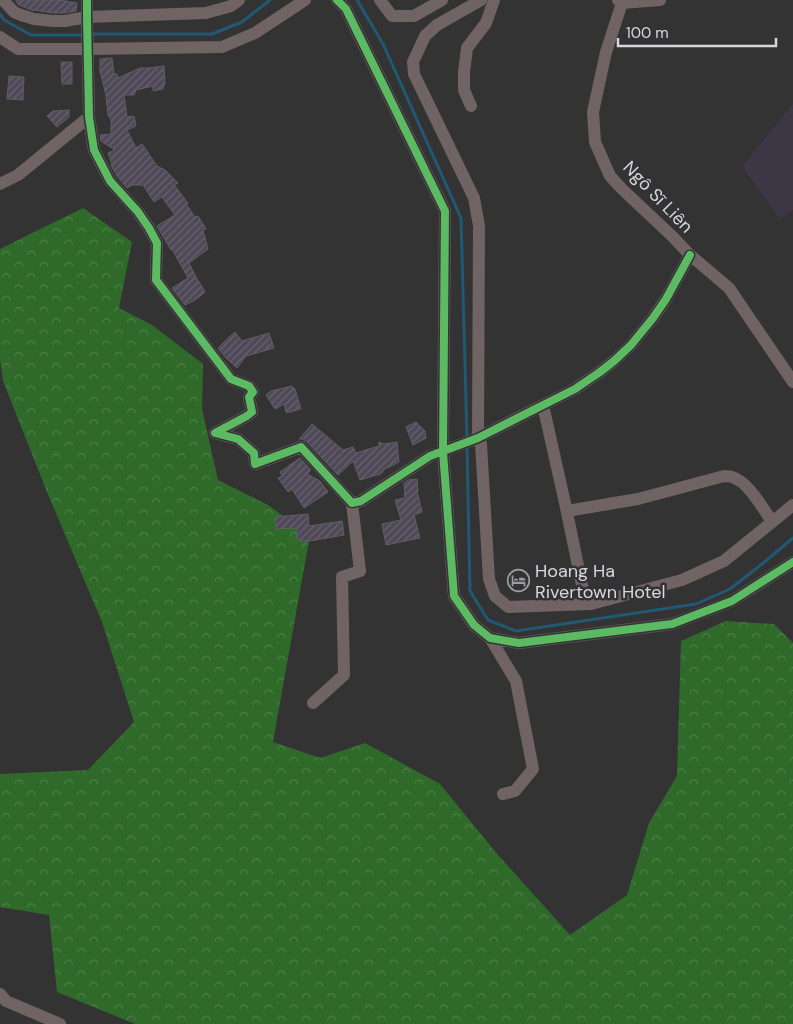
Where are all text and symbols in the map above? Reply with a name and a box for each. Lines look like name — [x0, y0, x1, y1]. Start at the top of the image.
scale bar — [618, 15, 776, 47]
text: 100 m — [626, 23, 669, 43]
street label: Ngô Sĩ Liên — [618, 156, 698, 238]
place label: Hoang Ha Rivertown Hotel — [535, 559, 666, 604]
hotel icon: Hoang Ha Rivertown Hotel — [507, 569, 531, 593]

